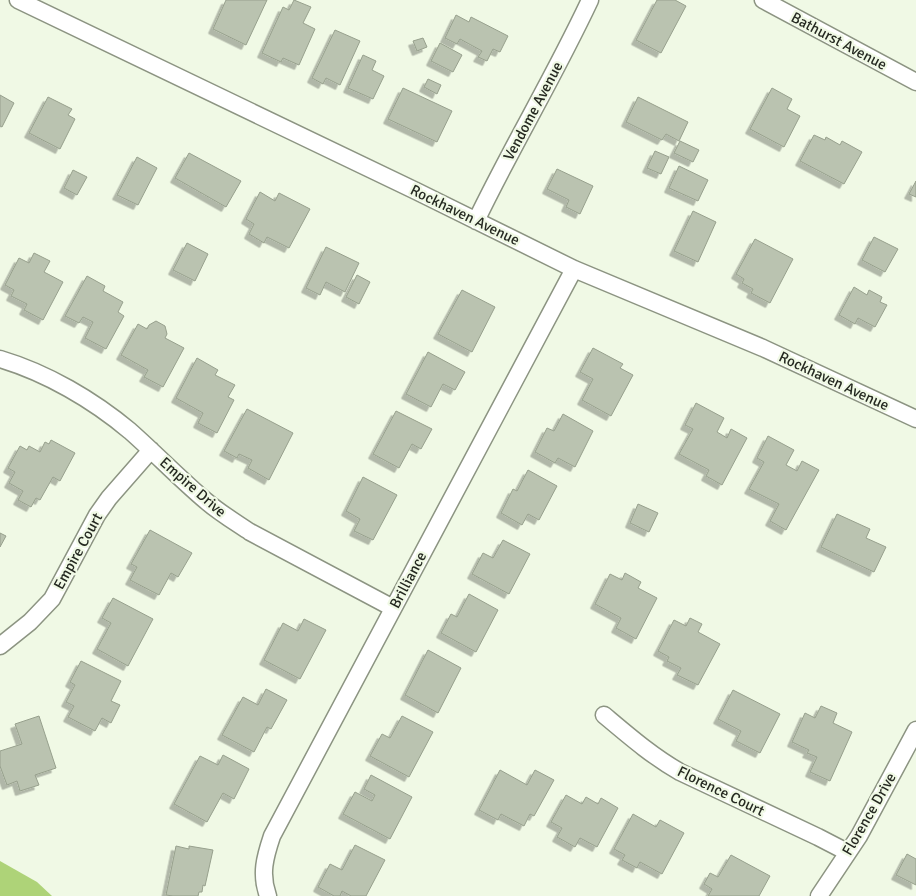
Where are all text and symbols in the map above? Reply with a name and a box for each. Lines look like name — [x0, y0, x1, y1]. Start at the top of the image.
street label: Bathurst Avenue — [788, 8, 890, 74]
street label: Vendome Avenue — [499, 59, 567, 163]
street label: Rockhaven Avenue — [407, 181, 523, 249]
street label: Rockhaven Avenue — [776, 348, 892, 414]
street label: Empire Drive — [156, 453, 230, 521]
street label: Empire Court — [50, 510, 106, 592]
street label: Brilliance — [386, 549, 430, 611]
street label: Florence Court — [675, 762, 767, 820]
street label: Florence Drive — [838, 770, 900, 858]

